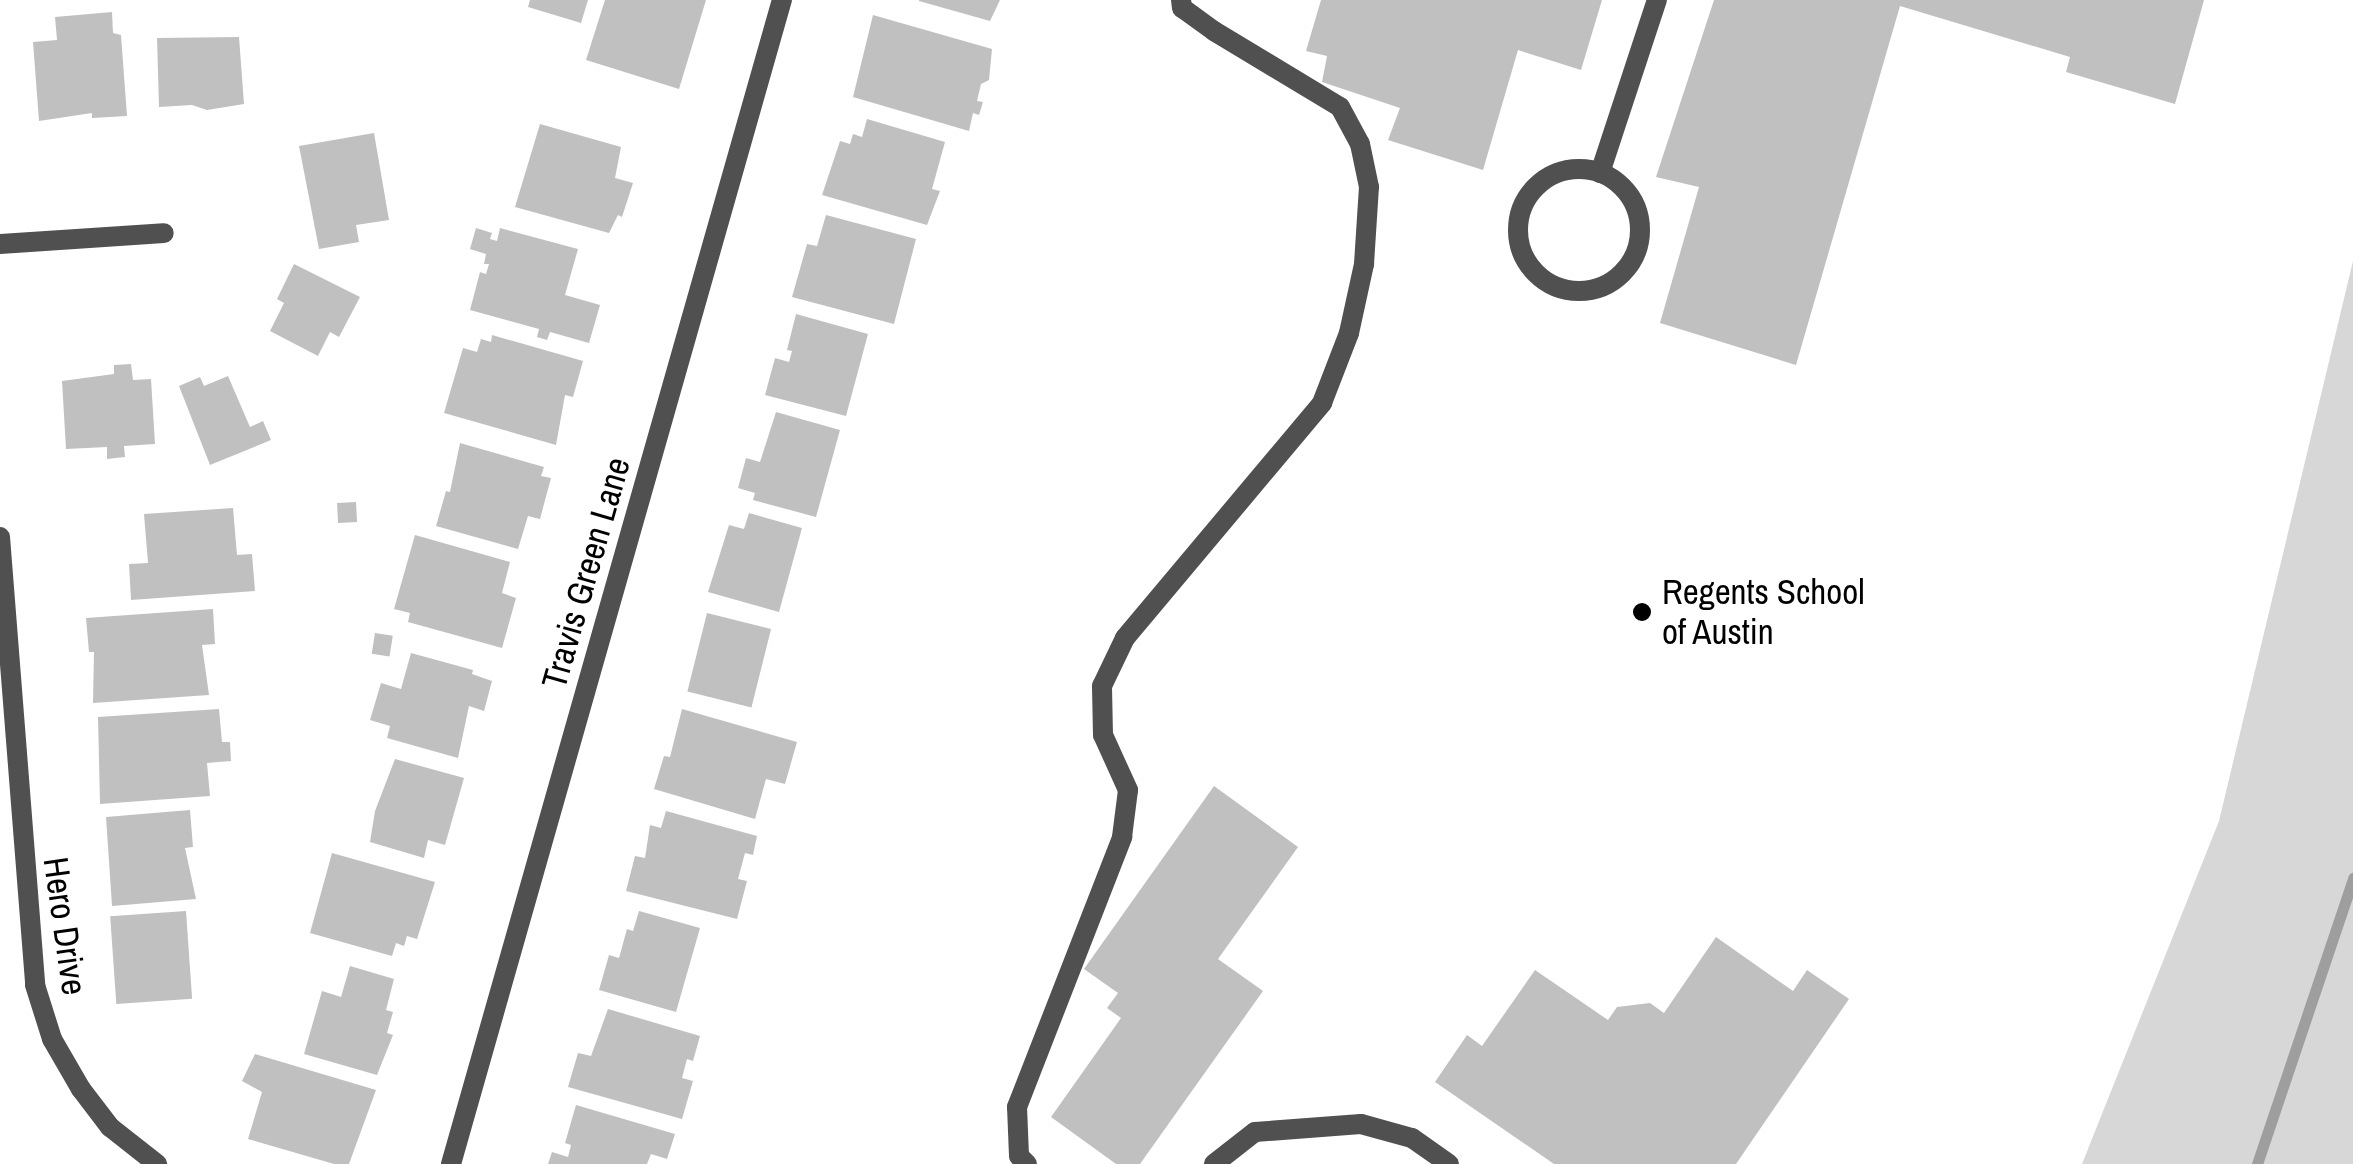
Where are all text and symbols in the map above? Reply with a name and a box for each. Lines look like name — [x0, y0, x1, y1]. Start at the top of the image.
street label: Travis Green Lane — [533, 453, 639, 693]
place label: Regents School of Austin — [1662, 571, 1865, 653]
marker: Regents School of Austin — [1631, 601, 1653, 623]
street label: Hero Drive — [35, 854, 95, 998]

